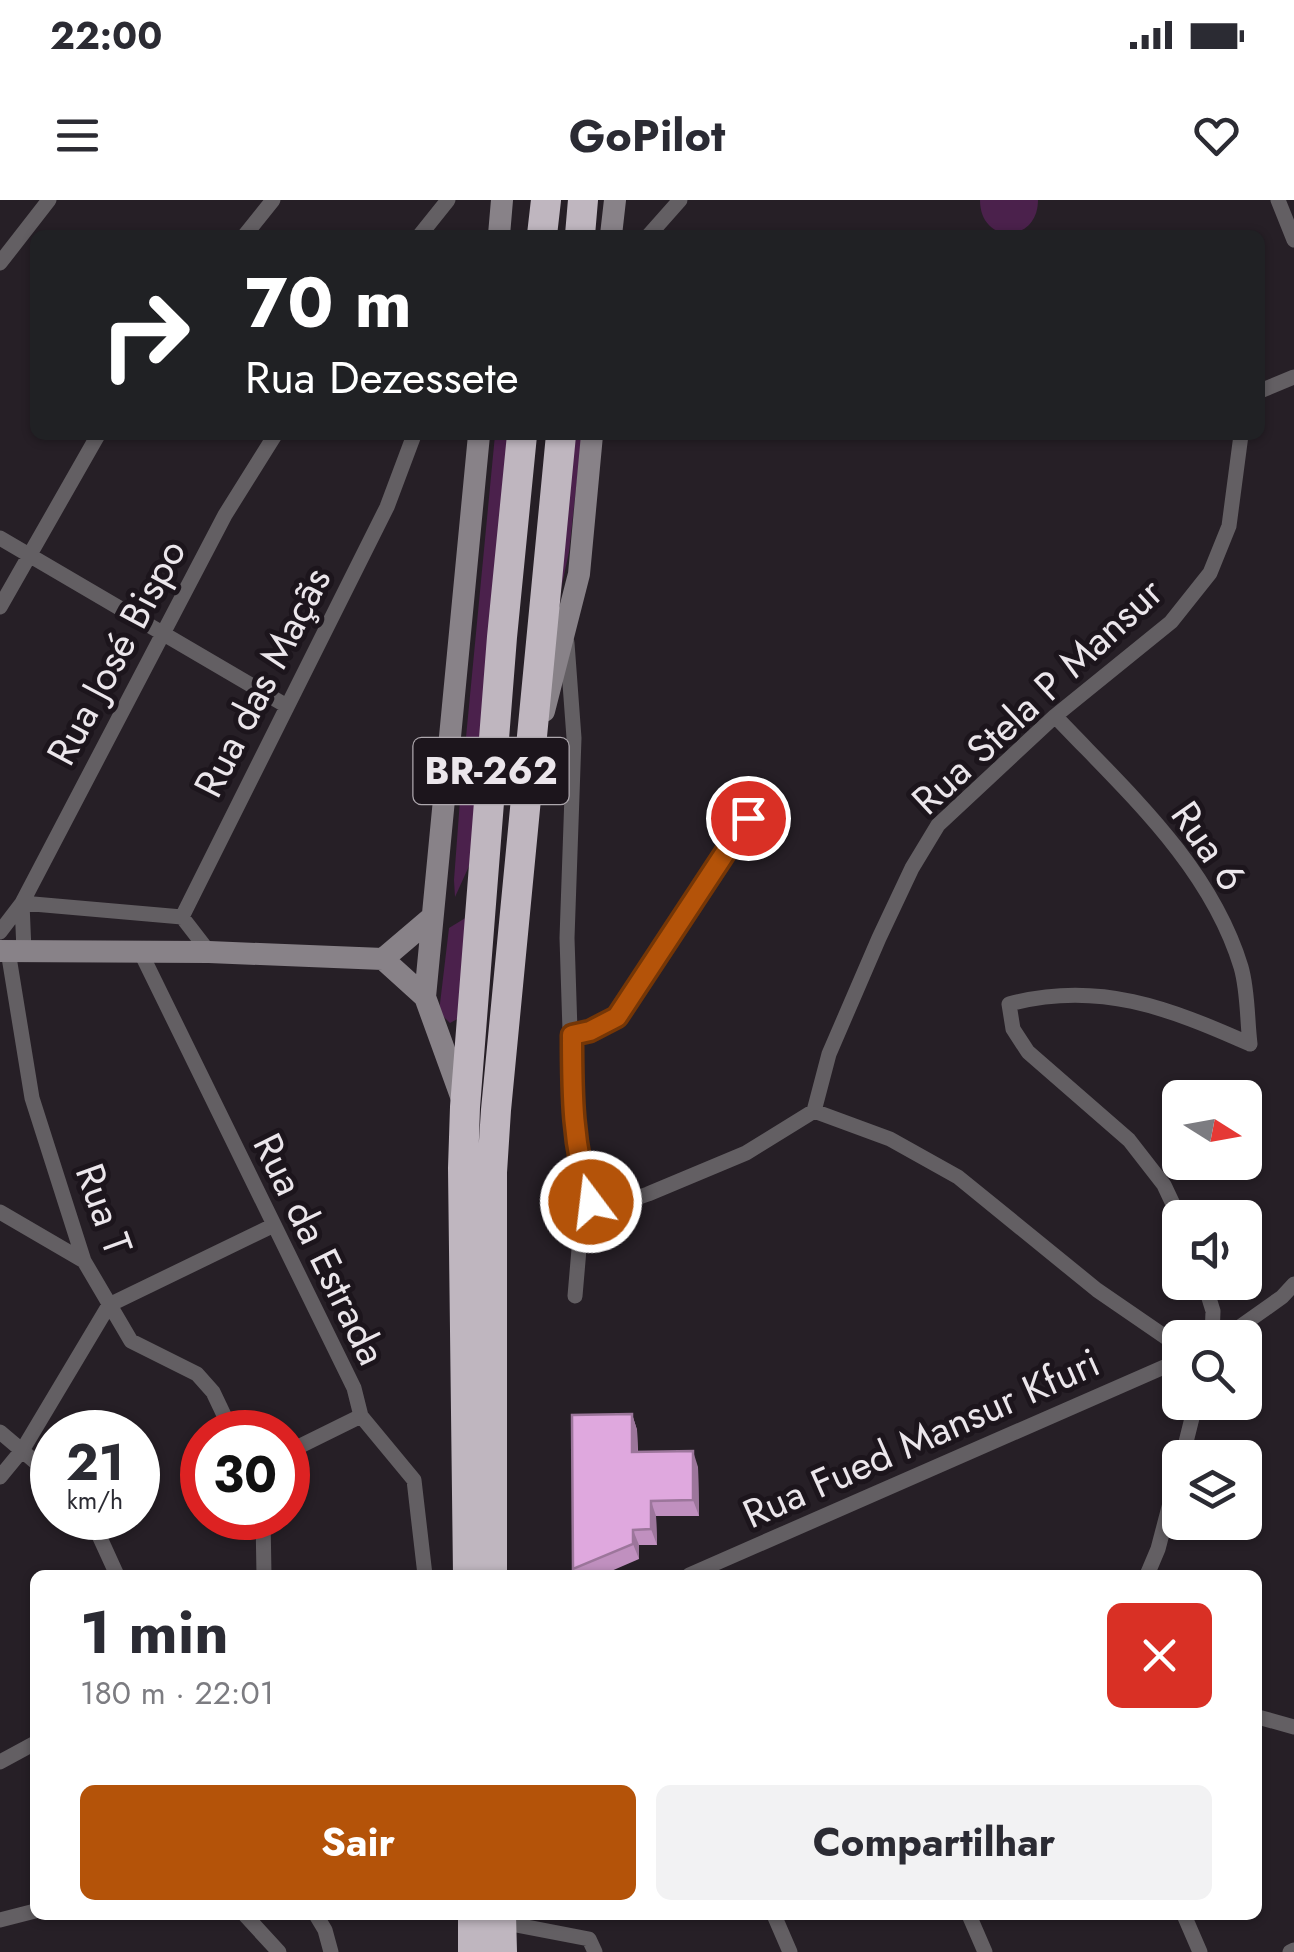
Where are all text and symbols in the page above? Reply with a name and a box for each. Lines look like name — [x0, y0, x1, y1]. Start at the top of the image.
text: 22:00 — [50, 8, 162, 63]
text: GoPilot — [569, 103, 725, 168]
icon: menu — [50, 108, 105, 163]
icon: heart — [1189, 108, 1244, 163]
text: 70 m — [245, 252, 412, 353]
icon: right — [80, 270, 210, 400]
text: Rua Dezessete — [245, 345, 519, 410]
street label: Rua José Bispo — [32, 529, 200, 775]
street label: Rua das Maçãs — [179, 557, 345, 807]
street label: Rua Stela P Mansur — [899, 564, 1176, 828]
road number: BR-262 — [414, 738, 568, 804]
pin — [706, 776, 791, 861]
street label: Rua 6 — [1157, 789, 1261, 903]
icon: arrive — [721, 791, 776, 846]
north arrow — [1162, 1080, 1262, 1180]
map controls — [1162, 1080, 1262, 1540]
street label: Rua da Estrada — [239, 1123, 401, 1375]
position arrow — [539, 1150, 643, 1254]
street label: Rua T — [61, 1155, 147, 1263]
button: sound — [1162, 1200, 1262, 1300]
button: search — [1162, 1320, 1262, 1420]
street label: Rua Fued Mansur Kfuri — [733, 1333, 1109, 1543]
speed limit sign: 30 — [180, 1410, 310, 1540]
text: 21 — [66, 1426, 124, 1499]
button: layers — [1162, 1440, 1262, 1540]
text: km/h — [67, 1482, 123, 1518]
text: 1 min — [80, 1589, 229, 1676]
button: close — [1107, 1603, 1212, 1708]
text: 180 m · 22:01 — [80, 1670, 274, 1716]
button: Sair — [80, 1785, 636, 1900]
button: Compartilhar — [656, 1785, 1212, 1900]

